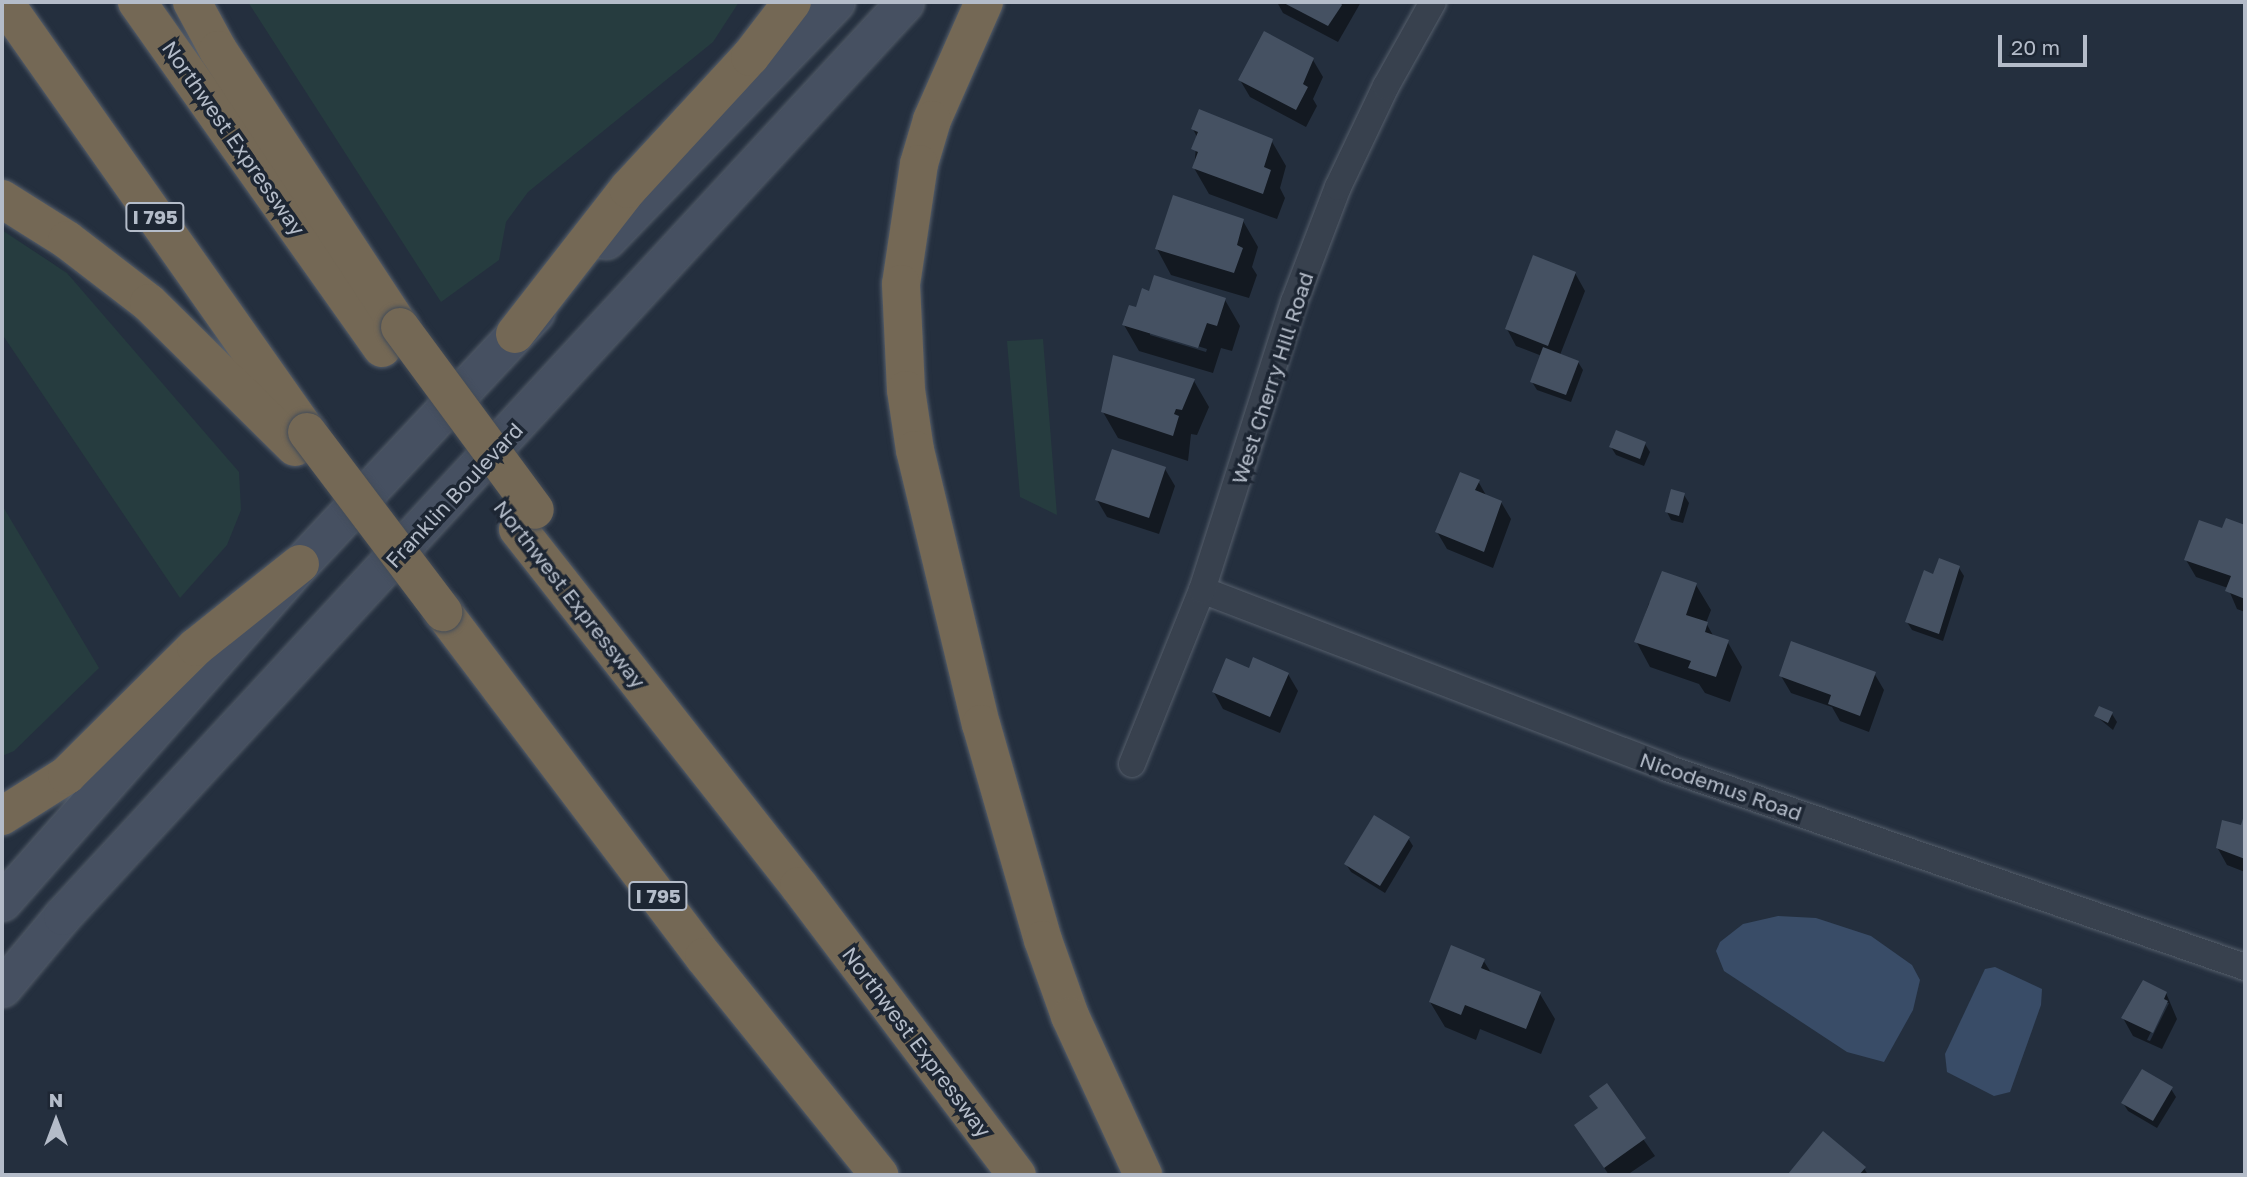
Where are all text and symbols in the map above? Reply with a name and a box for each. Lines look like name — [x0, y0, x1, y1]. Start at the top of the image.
scale bar — [2002, 21, 2091, 65]
text: 20 m — [2011, 34, 2060, 60]
street label: Northwest Expressway — [157, 36, 311, 240]
road number: I 795 — [125, 202, 185, 232]
street label: West Cherry Hill Road — [1226, 269, 1318, 487]
street label: Franklin Boulevard — [380, 417, 528, 573]
street label: Northwest Expressway — [489, 495, 651, 693]
street label: Nicodemus Road — [1637, 746, 1805, 826]
road number: I 795 — [628, 880, 688, 912]
street label: Northwest Expressway — [837, 942, 997, 1142]
north arrow — [21, 1086, 91, 1156]
text: N — [49, 1088, 63, 1111]

